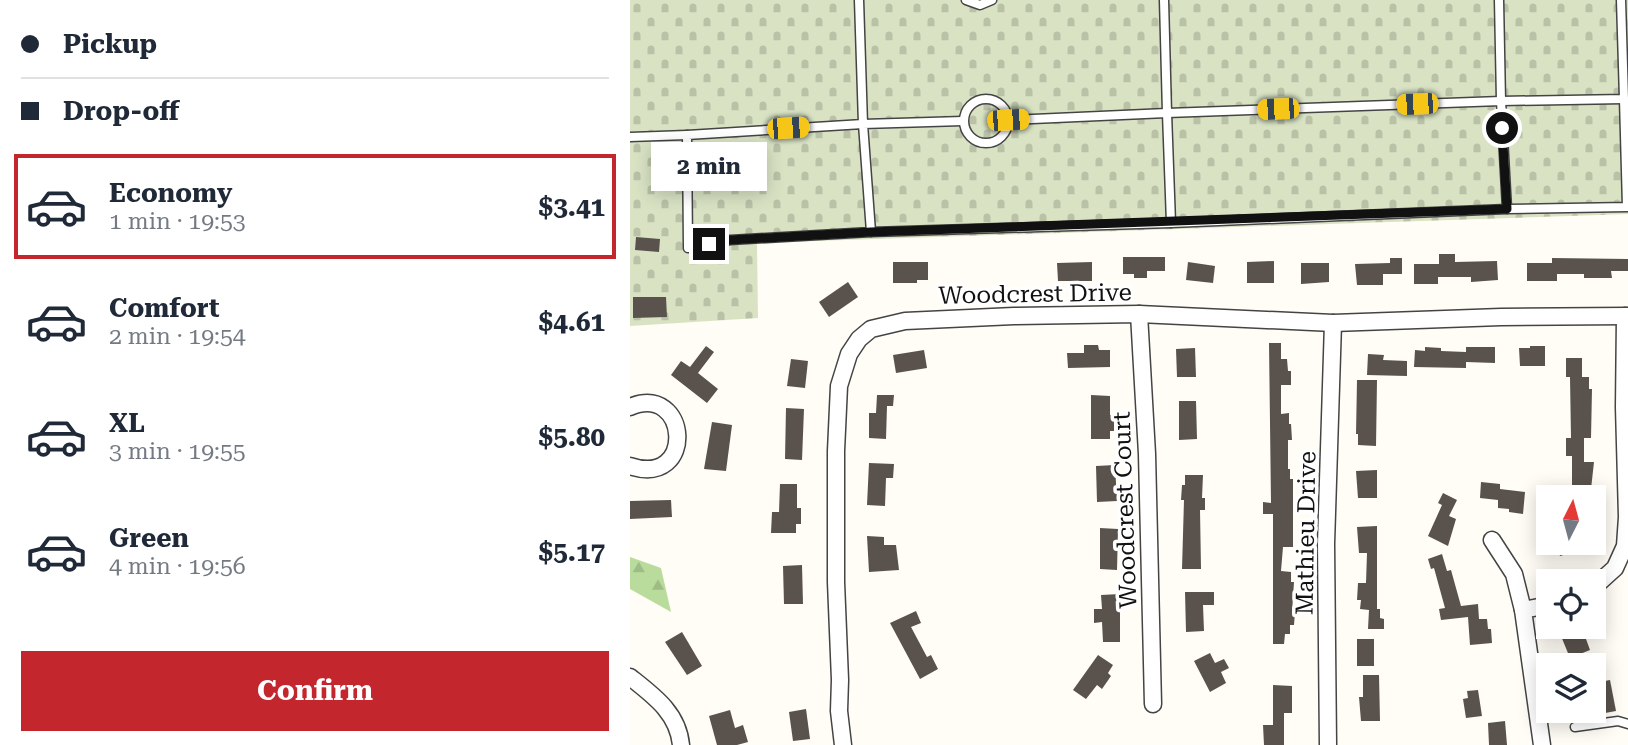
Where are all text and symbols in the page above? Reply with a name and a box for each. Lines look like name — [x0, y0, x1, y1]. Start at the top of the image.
text: Pickup — [63, 29, 157, 59]
car — [1396, 93, 1439, 115]
text: Drop-off — [63, 96, 179, 126]
car — [1257, 98, 1300, 120]
car — [987, 108, 1030, 132]
route start — [1486, 112, 1518, 144]
car — [767, 116, 810, 140]
callout: 2 min — [651, 142, 767, 191]
text: 2 min — [677, 153, 741, 180]
icon: car — [25, 175, 88, 238]
text: Economy — [109, 178, 232, 208]
text: $3.41 — [539, 192, 605, 222]
text: 1 min · 19:53 — [109, 208, 246, 235]
route end — [693, 228, 725, 260]
street label: Woodcrest Drive — [938, 278, 1132, 310]
icon: car — [25, 290, 88, 353]
text: Comfort — [109, 293, 219, 323]
text: $4.61 — [539, 307, 605, 337]
text: 2 min · 19:54 — [109, 323, 246, 350]
icon: car — [25, 405, 88, 468]
text: XL — [109, 408, 145, 438]
street label: Woodcrest Court — [1108, 411, 1142, 609]
text: $5.80 — [539, 422, 605, 452]
text: 3 min · 19:55 — [109, 438, 246, 465]
street label: Mathieu Drive — [1291, 451, 1321, 615]
north arrow — [1536, 485, 1606, 555]
map controls — [1536, 485, 1606, 723]
icon: car — [25, 520, 88, 583]
text: Green — [109, 523, 189, 553]
text: $5.17 — [539, 537, 605, 567]
text: 4 min · 19:56 — [109, 553, 246, 580]
button: locate — [1536, 569, 1606, 639]
button: Confirm — [21, 651, 609, 731]
button: layers — [1536, 653, 1606, 723]

